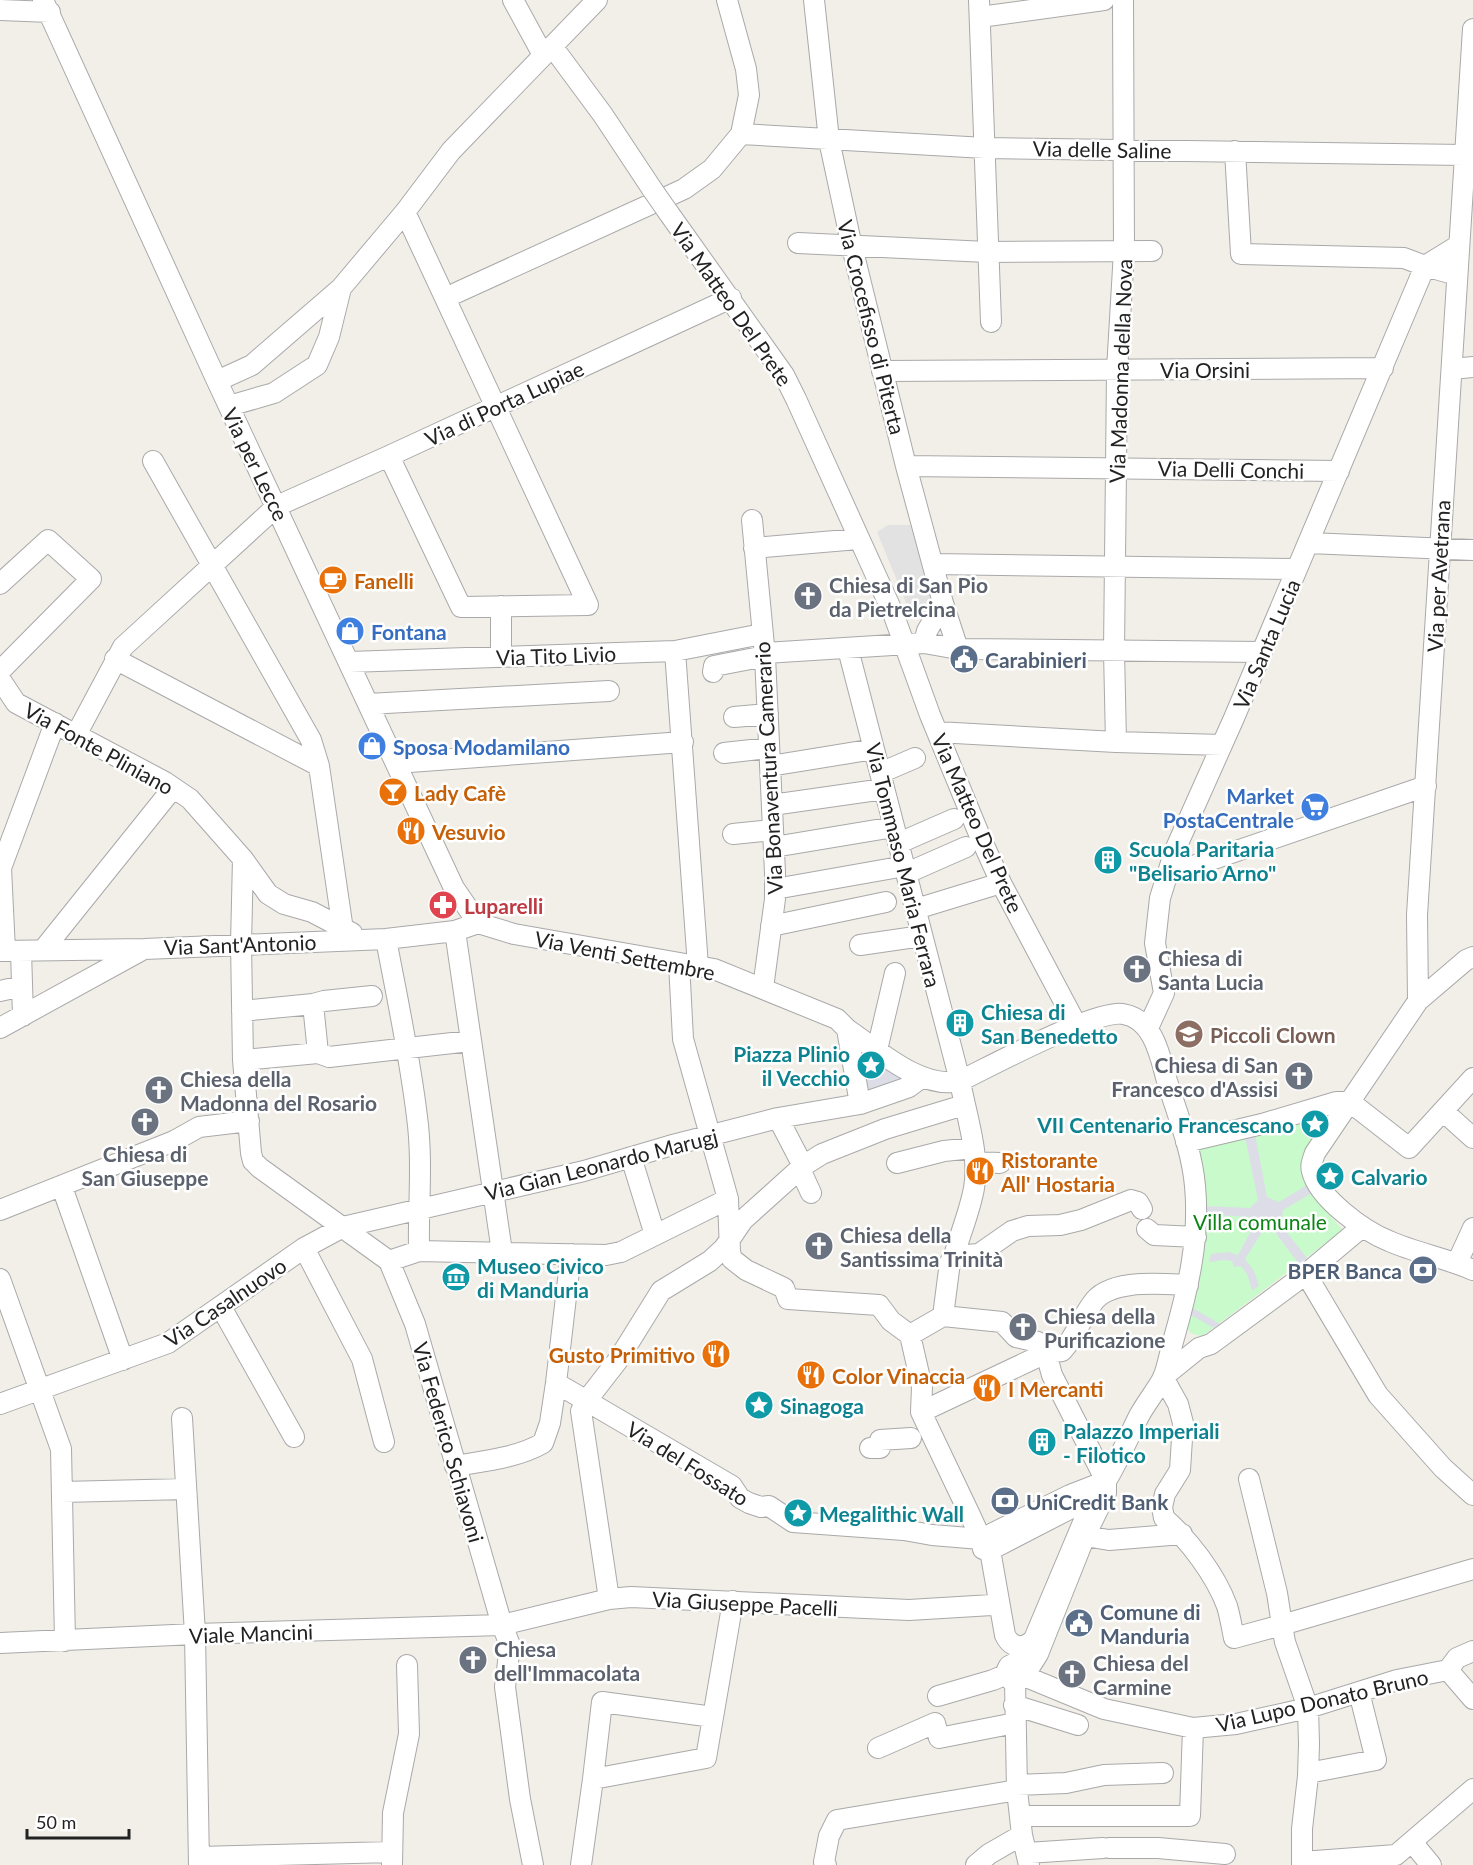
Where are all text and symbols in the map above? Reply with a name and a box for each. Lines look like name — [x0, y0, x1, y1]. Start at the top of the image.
street label: Via delle Saline — [1032, 135, 1172, 163]
street label: Via Crocefisso di Piterta — [833, 217, 911, 437]
street label: Via Matteo Del Prete — [666, 218, 798, 390]
street label: Via Madonna della Nova — [1104, 258, 1136, 484]
street label: Via di Porta Lupiae — [421, 355, 587, 451]
street label: Via Orsini — [1160, 357, 1250, 382]
street label: Via per Lecce — [218, 404, 294, 524]
street label: Via Delli Conchi — [1158, 455, 1304, 483]
street label: Via per Avetrana — [1422, 499, 1454, 653]
cafe icon: Fanelli — [317, 564, 349, 596]
place label: Fanelli — [354, 568, 414, 593]
place label: Chiesa di San Pio da Pietrelcina — [829, 572, 988, 621]
street label: Via Santa Lucia — [1227, 575, 1305, 713]
church icon: Chiesa di San Pio da Pietrelcina — [792, 580, 824, 612]
shop icon: Fontana — [334, 615, 366, 647]
place label: Fontana — [371, 619, 447, 644]
street label: Via Tito Livio — [496, 640, 617, 670]
street label: Via Bonaventura Camerario — [749, 641, 787, 895]
public building icon: Carabinieri — [948, 643, 980, 675]
place label: Carabinieri — [985, 647, 1087, 672]
street label: Via Fonte Pliniano — [20, 697, 178, 799]
street label: Via Matteo Del Prete — [927, 729, 1029, 917]
shop icon: Sposa Modamilano — [356, 730, 388, 762]
place label: Sposa Modamilano — [393, 734, 570, 759]
street label: Via Tommaso Maria Ferrara — [861, 740, 947, 990]
bar icon: Lady Cafè — [377, 776, 409, 808]
place label: Lady Cafè — [414, 780, 506, 805]
place label: Market PostaCentrale — [1163, 783, 1294, 832]
supermarket icon: Market PostaCentrale — [1299, 791, 1331, 823]
restaurant icon: Vesuvio — [395, 815, 427, 847]
place label: Vesuvio — [431, 819, 506, 844]
place label: Scuola Paritaria "Belisario Arno" — [1129, 836, 1276, 885]
building icon: Scuola Paritaria "Belisario Arno" — [1092, 844, 1124, 876]
pharmacy icon: Luparelli — [427, 889, 459, 921]
place label: Luparelli — [464, 893, 543, 918]
street label: Via Venti Settembre — [533, 925, 717, 985]
street label: Via Sant'Antonio — [163, 929, 317, 959]
place label: Chiesa di Santa Lucia — [1158, 945, 1264, 994]
church icon: Chiesa di Santa Lucia — [1121, 953, 1153, 985]
place label: Chiesa di San Benedetto — [981, 999, 1118, 1048]
building icon: Chiesa di San Benedetto — [944, 1007, 976, 1039]
school or university icon: Piccoli Clown — [1173, 1018, 1205, 1050]
place label: Piccoli Clown — [1210, 1022, 1336, 1047]
place label: Piazza Plinio il Vecchio — [733, 1041, 850, 1090]
place icon: Piazza Plinio il Vecchio — [855, 1049, 887, 1081]
place label: Chiesa di San Francesco d'Assisi — [1111, 1052, 1278, 1101]
church icon: Chiesa di San Francesco d'Assisi — [1283, 1060, 1315, 1092]
place label: Chiesa della Madonna del Rosario — [180, 1066, 377, 1115]
church icon: Chiesa della Madonna del Rosario — [143, 1074, 175, 1106]
church icon: Chiesa di San Giuseppe — [129, 1106, 161, 1138]
place icon: VII Centenario Francescano — [1299, 1108, 1331, 1140]
place label: VII Centenario Francescano — [1036, 1112, 1294, 1137]
street label: Via Gian Leonardo Marugj — [482, 1123, 720, 1205]
place label: Chiesa di San Giuseppe — [82, 1141, 208, 1190]
place label: Ristorante All' Hostaria — [1000, 1147, 1115, 1196]
restaurant icon: Ristorante All' Hostaria — [964, 1155, 996, 1187]
place icon: Calvario — [1314, 1160, 1346, 1192]
place label: Calvario — [1351, 1164, 1427, 1189]
park label: Villa comunale — [1193, 1209, 1327, 1234]
place label: Chiesa della Santissima Trinità — [840, 1222, 1003, 1271]
church icon: Chiesa della Santissima Trinità — [803, 1230, 835, 1262]
street label: Via Casalnuovo — [159, 1252, 291, 1352]
place label: Museo Civico di Manduria — [477, 1253, 604, 1302]
bank icon: BPER Banca — [1407, 1254, 1439, 1286]
place label: BPER Banca — [1288, 1258, 1402, 1283]
museum icon: Museo Civico di Manduria — [440, 1261, 472, 1293]
place label: Chiesa della Purificazione — [1044, 1303, 1165, 1352]
church icon: Chiesa della Purificazione — [1007, 1311, 1039, 1343]
restaurant icon: Gusto Primitivo — [700, 1338, 732, 1370]
street label: Via Federico Schiavoni — [408, 1339, 490, 1545]
place label: Gusto Primitivo — [549, 1342, 695, 1367]
restaurant icon: Color Vinaccia — [795, 1359, 827, 1391]
place label: Color Vinaccia — [832, 1363, 965, 1388]
restaurant icon: I Mercanti — [971, 1372, 1003, 1404]
place label: I Mercanti — [1008, 1376, 1104, 1401]
place icon: Sinagoga — [743, 1389, 775, 1421]
place label: Sinagoga — [780, 1393, 864, 1418]
street label: Via del Fossato — [622, 1416, 754, 1510]
place label: Palazzo Imperiali - Filotico — [1063, 1418, 1220, 1467]
building icon: Palazzo Imperiali - Filotico — [1026, 1426, 1058, 1458]
bank icon: UniCredit Bank — [989, 1485, 1021, 1517]
place label: UniCredit Bank — [1026, 1489, 1169, 1514]
place icon: Megalithic Wall — [782, 1497, 814, 1529]
place label: Megalithic Wall — [819, 1501, 964, 1526]
street label: Via Giuseppe Pacelli — [652, 1586, 838, 1620]
place label: Comune di Manduria — [1100, 1599, 1201, 1648]
public building icon: Comune di Manduria — [1063, 1607, 1095, 1639]
street label: Viale Mancini — [188, 1618, 314, 1648]
place label: Chiesa dell'Immacolata — [494, 1636, 640, 1685]
church icon: Chiesa dell'Immacolata — [457, 1644, 489, 1676]
place label: Chiesa del Carmine — [1093, 1650, 1189, 1699]
church icon: Chiesa del Carmine — [1056, 1658, 1088, 1690]
street label: Via Lupo Donato Bruno — [1214, 1663, 1431, 1737]
scale bar — [27, 1802, 129, 1840]
text: 50 m — [36, 1811, 76, 1833]

